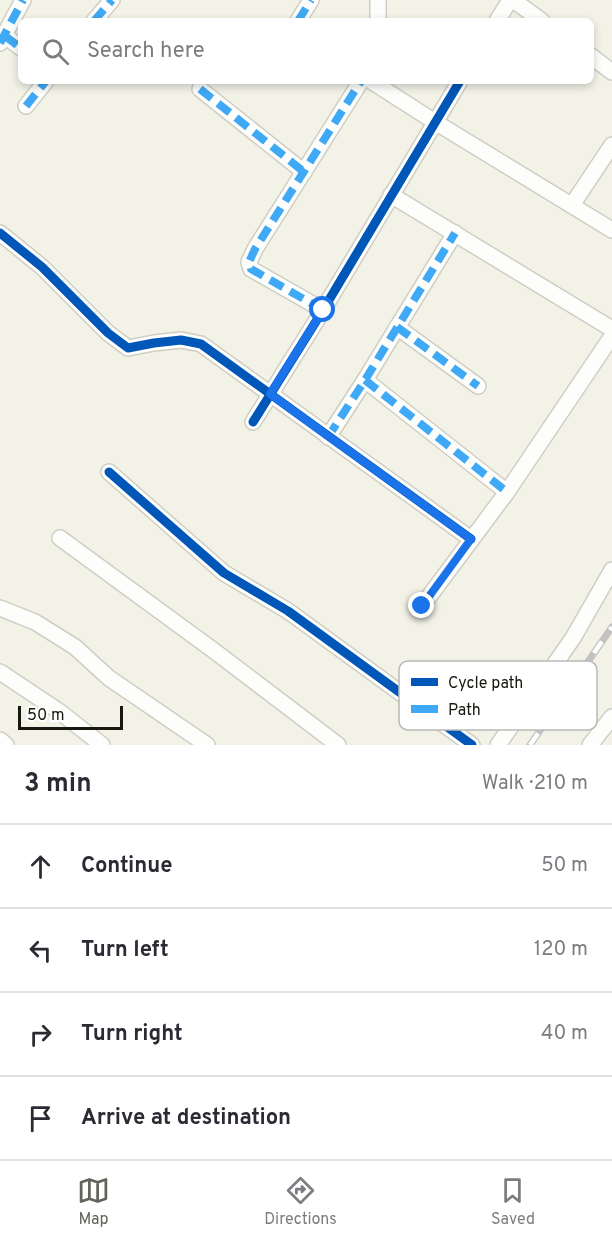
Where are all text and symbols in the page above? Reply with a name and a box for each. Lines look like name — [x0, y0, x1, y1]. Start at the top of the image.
search box — [18, 18, 594, 84]
icon: search — [39, 35, 72, 68]
text: Search here — [87, 38, 205, 65]
route start — [309, 296, 335, 322]
route end — [408, 592, 434, 618]
legend — [399, 661, 597, 730]
text: Cycle path — [448, 674, 523, 694]
text: Path — [448, 701, 481, 721]
scale bar — [18, 703, 123, 730]
text: 50 m — [27, 706, 65, 726]
text: 3 min — [24, 768, 92, 801]
text: Walk · 210 m — [482, 771, 588, 797]
icon: ahead — [24, 850, 57, 883]
text: Continue — [81, 853, 172, 880]
text: 50 m — [541, 853, 588, 879]
icon: left — [24, 934, 57, 967]
text: Turn left — [81, 937, 169, 964]
text: 120 m — [534, 937, 588, 963]
icon: right — [24, 1018, 57, 1051]
text: Turn right — [81, 1021, 183, 1048]
text: 40 m — [541, 1021, 588, 1047]
icon: arrive — [24, 1102, 57, 1135]
text: Arrive at destination — [81, 1105, 291, 1132]
tab: Map — [77, 1174, 110, 1230]
tab: Directions — [264, 1174, 337, 1230]
tab: Saved — [491, 1174, 535, 1230]

